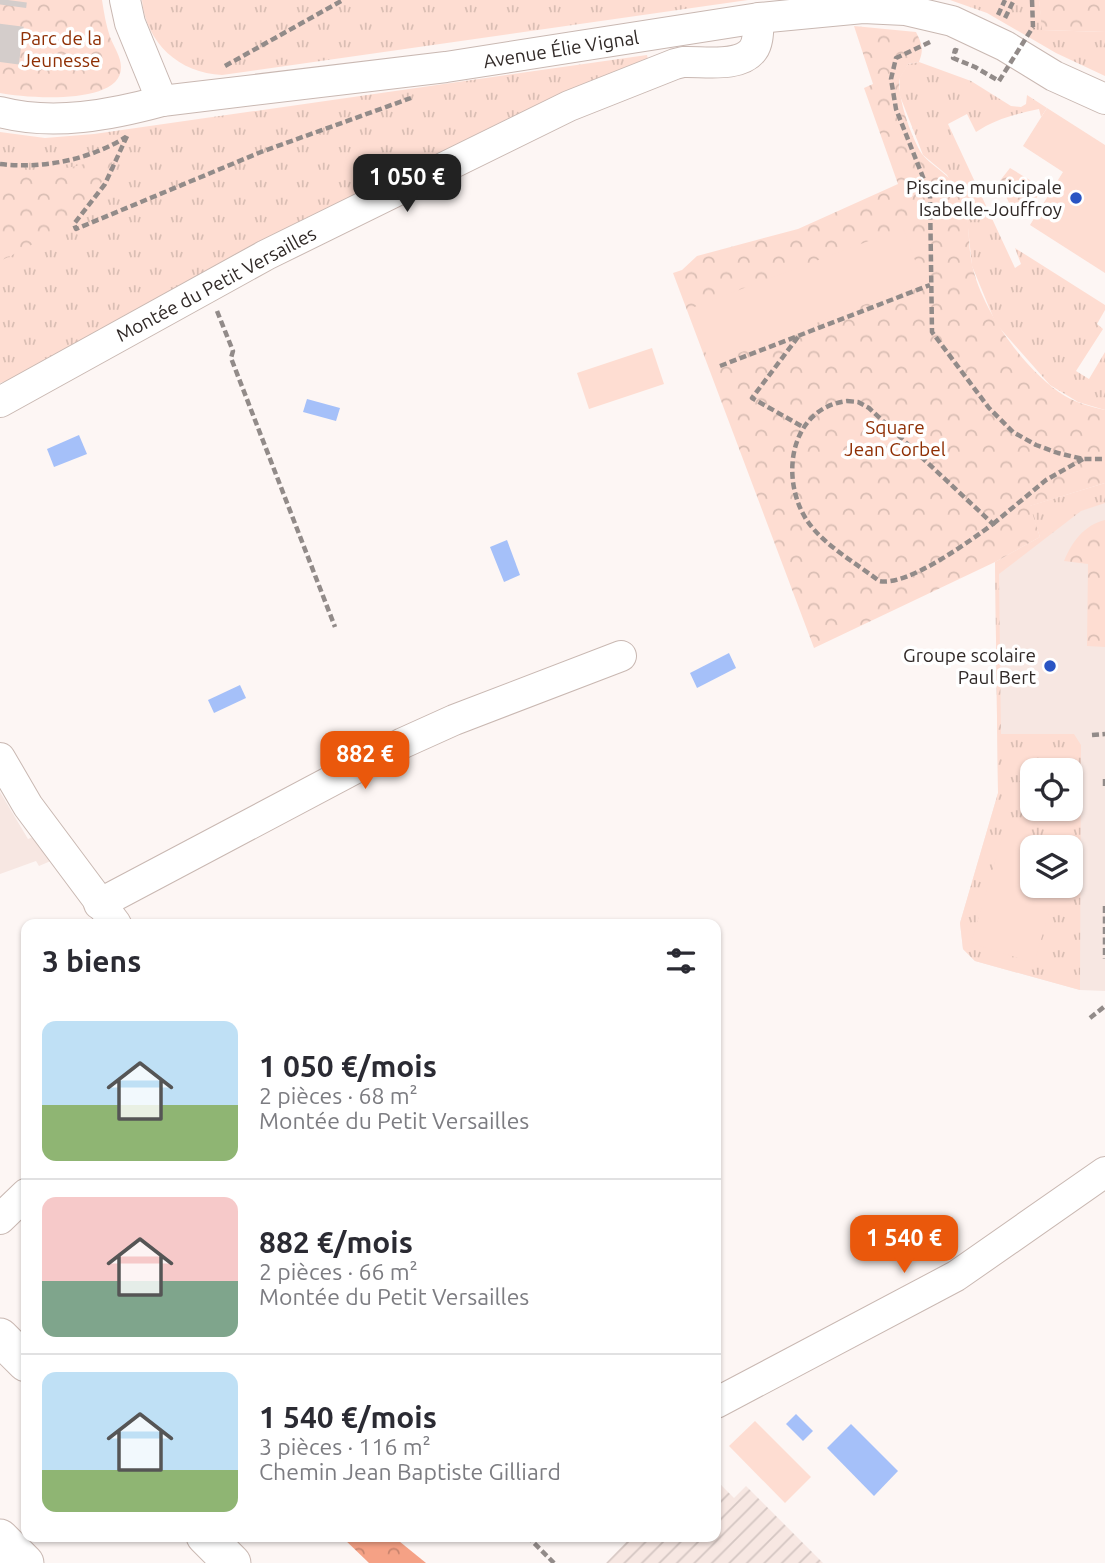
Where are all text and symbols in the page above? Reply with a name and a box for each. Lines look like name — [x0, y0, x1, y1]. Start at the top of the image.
street label: Avenue Élie Vignal — [482, 26, 640, 72]
park label: Parc de la Jeunesse — [20, 27, 102, 71]
pin: 1 050 € — [342, 154, 472, 214]
text: 1 050 € — [369, 164, 445, 189]
place label: Piscine municipale Isabelle-Jouffroy — [906, 176, 1062, 220]
marker: Piscine municipale Isabelle-Jouffroy — [1068, 190, 1084, 206]
street label: Montée du Petit Versailles — [112, 222, 320, 346]
park label: Square Jean Corbel — [844, 416, 946, 460]
place label: Groupe scolaire Paul Bert — [903, 644, 1037, 688]
marker: Groupe scolaire Paul Bert — [1042, 658, 1058, 674]
pin: 882 € — [316, 732, 414, 791]
text: 882 € — [336, 741, 394, 766]
map controls — [1020, 758, 1083, 898]
button: locate — [1020, 758, 1083, 821]
button: layers — [1020, 835, 1083, 898]
icon: filters — [662, 942, 700, 980]
text: 3 biens — [42, 944, 141, 978]
icon: home — [98, 1049, 182, 1133]
text: 1 050 €/mois — [259, 1049, 437, 1083]
text: 2 pièces · 68 m² — [259, 1083, 418, 1108]
text: Montée du Petit Versailles — [259, 1108, 529, 1133]
pin: 1 540 € — [839, 1216, 969, 1275]
icon: home — [98, 1225, 182, 1309]
text: 882 €/mois — [259, 1225, 413, 1259]
text: 1 540 € — [866, 1225, 942, 1250]
text: 2 pièces · 66 m² — [259, 1259, 418, 1284]
text: Montée du Petit Versailles — [259, 1284, 529, 1309]
icon: home — [98, 1400, 182, 1484]
text: 1 540 €/mois — [259, 1400, 437, 1434]
text: 3 pièces · 116 m² — [259, 1434, 431, 1459]
text: Chemin Jean Baptiste Gilliard — [259, 1459, 561, 1484]

